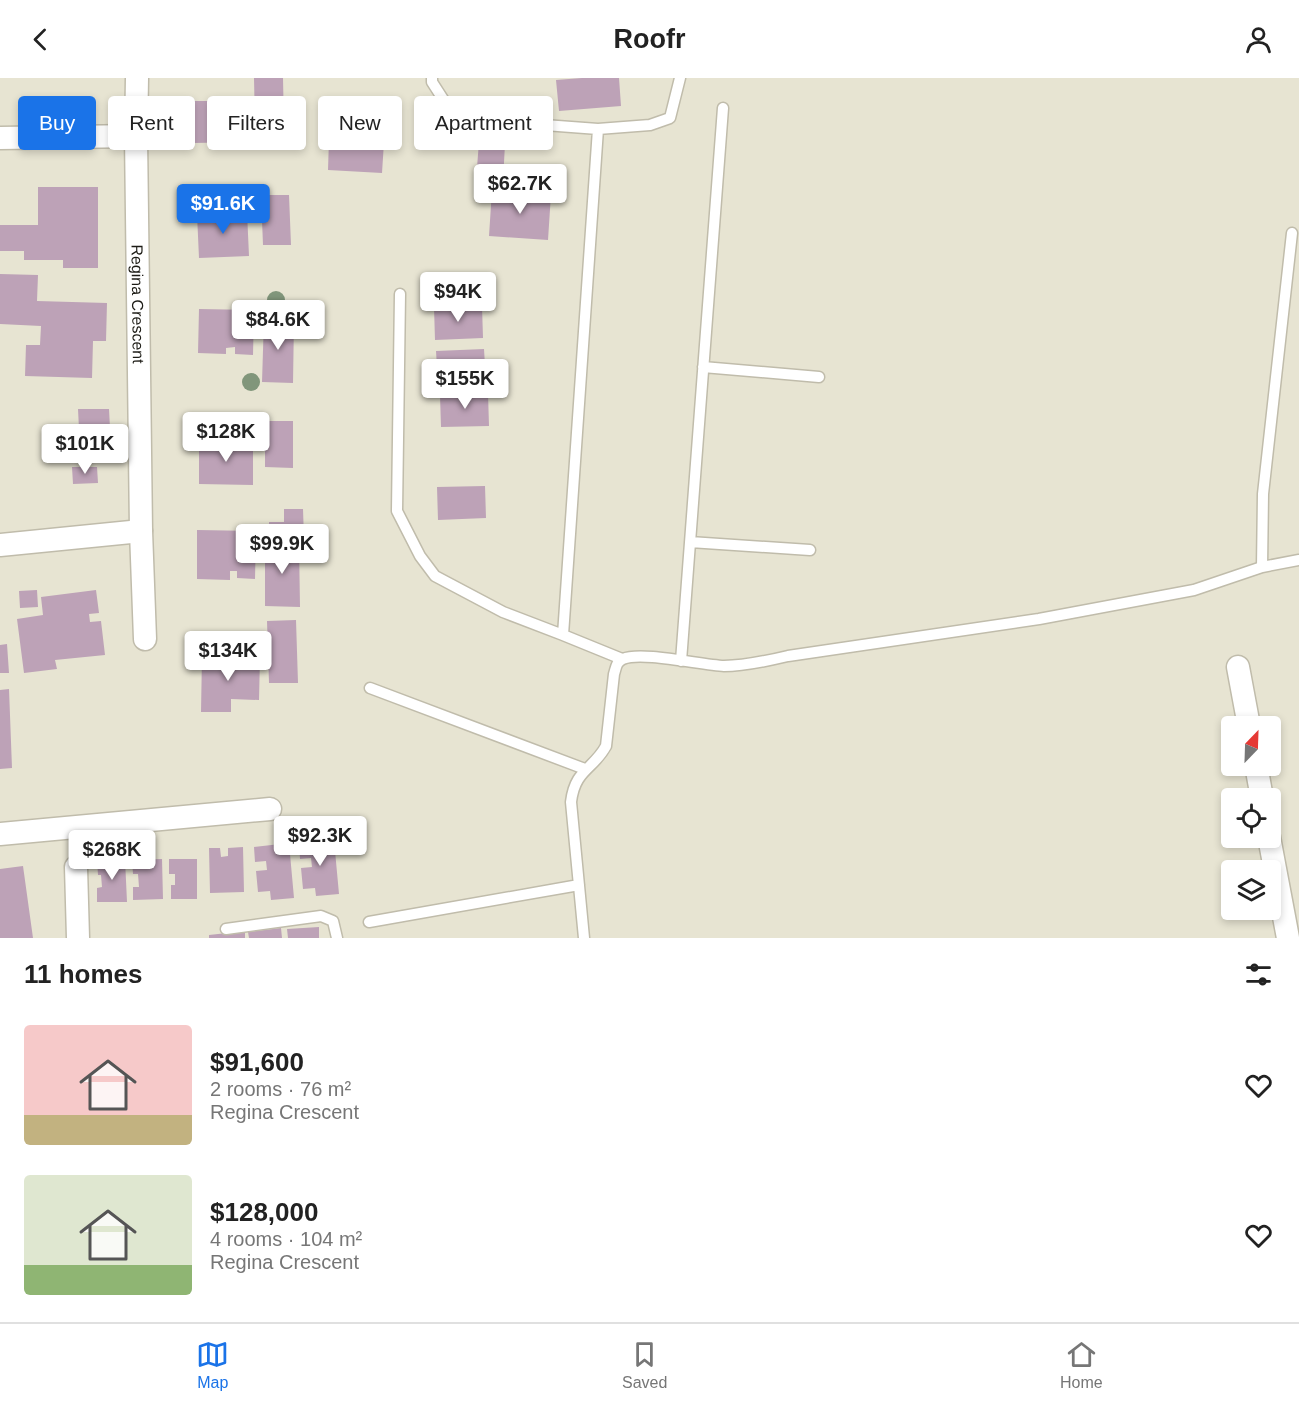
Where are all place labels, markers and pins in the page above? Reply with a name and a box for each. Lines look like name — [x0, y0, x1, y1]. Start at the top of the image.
pin: $62.7K — [471, 164, 569, 215]
pin: $91.6K — [174, 184, 272, 235]
pin: $94K — [422, 272, 494, 323]
pin: $84.6K — [229, 300, 327, 351]
pin: $155K — [423, 359, 507, 410]
pin: $128K — [184, 412, 268, 463]
pin: $101K — [43, 424, 127, 475]
pin: $99.9K — [233, 524, 331, 575]
pin: $134K — [186, 631, 270, 682]
pin: $92.3K — [271, 816, 369, 867]
pin: $268K — [70, 830, 154, 881]

